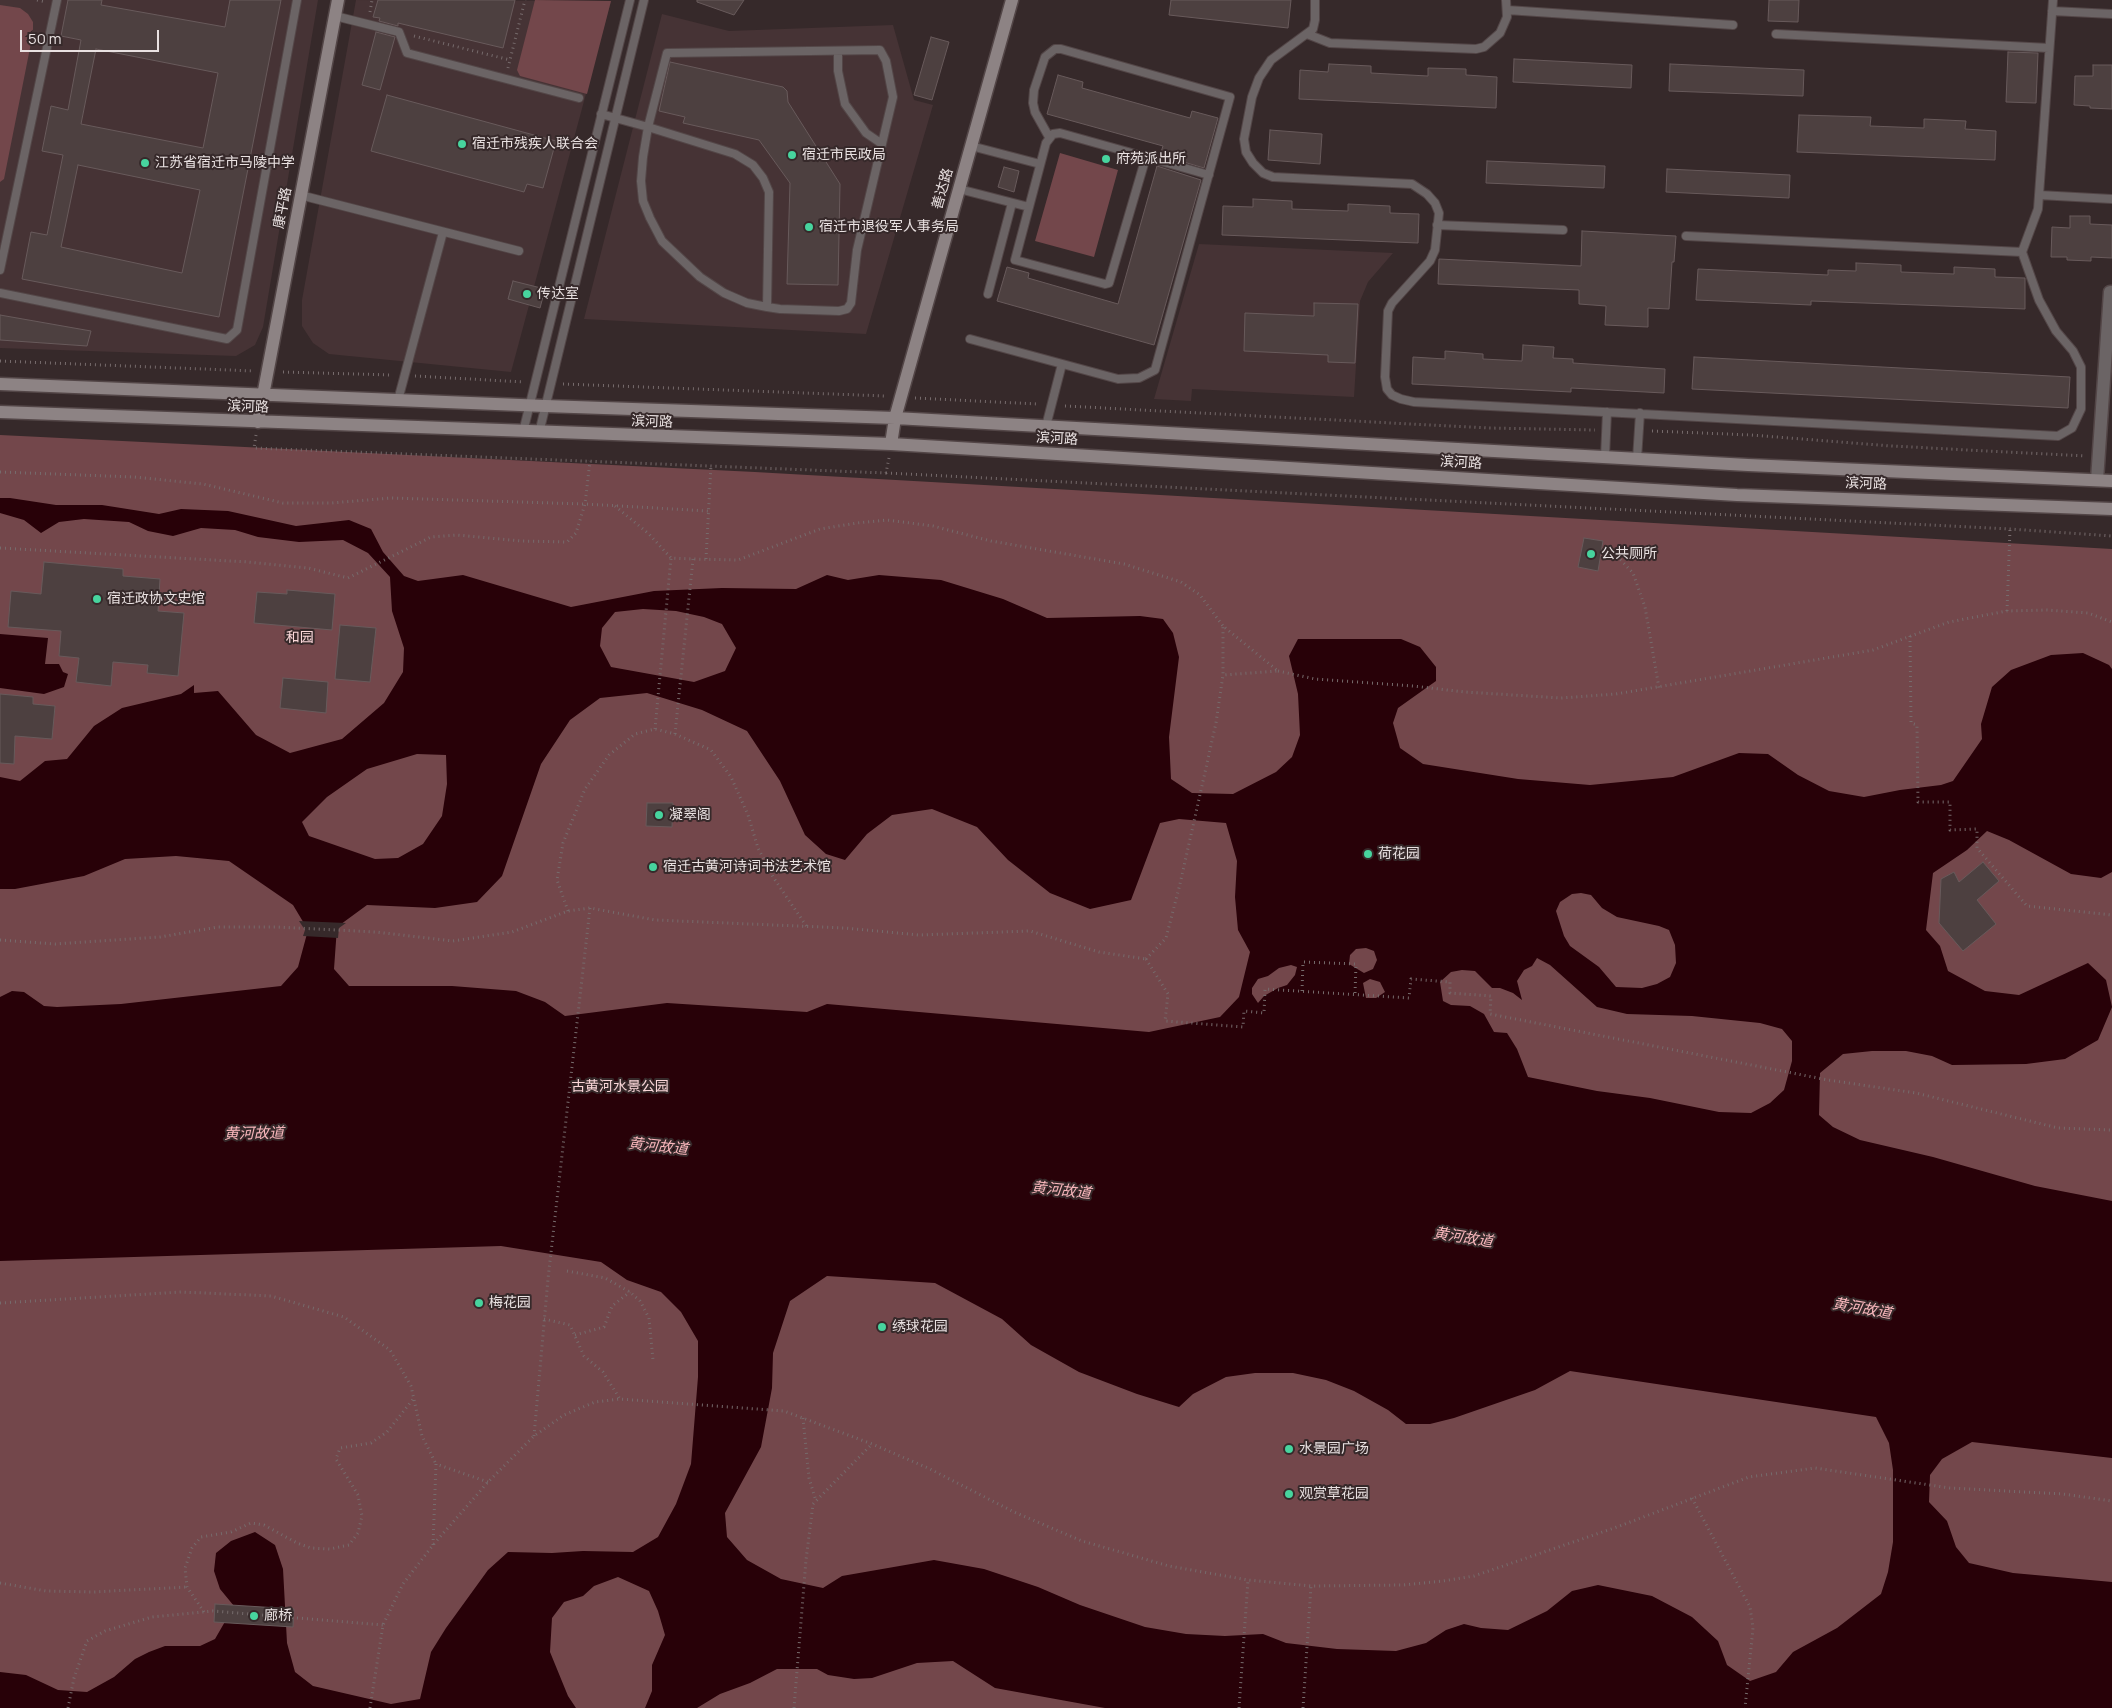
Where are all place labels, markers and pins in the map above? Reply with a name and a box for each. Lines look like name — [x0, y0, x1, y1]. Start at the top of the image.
place label: 宿迁市残疾人联合会 — [472, 136, 598, 152]
marker: 宿迁市残疾人联合会 — [456, 138, 468, 150]
place label: 宿迁市民政局 — [802, 147, 886, 163]
marker: 宿迁市民政局 — [786, 149, 798, 161]
place label: 府苑派出所 — [1116, 151, 1186, 167]
marker: 府苑派出所 — [1100, 153, 1112, 165]
place label: 江苏省宿迁市马陵中学 — [155, 155, 295, 171]
marker: 江苏省宿迁市马陵中学 — [139, 157, 151, 169]
place label: 宿迁市退役军人事务局 — [819, 219, 959, 235]
marker: 宿迁市退役军人事务局 — [803, 221, 815, 233]
place label: 传达室 — [537, 286, 579, 302]
marker: 传达室 — [521, 288, 533, 300]
place label: 公共厕所 — [1601, 546, 1657, 562]
marker: 公共厕所 — [1585, 548, 1597, 560]
place label: 宿迁政协文史馆 — [107, 591, 205, 607]
marker: 宿迁政协文史馆 — [91, 593, 103, 605]
place label: 凝翠阁 — [669, 807, 711, 823]
marker: 凝翠阁 — [653, 809, 665, 821]
place label: 荷花园 — [1378, 846, 1420, 862]
marker: 荷花园 — [1362, 848, 1374, 860]
place label: 宿迁古黄河诗词书法艺术馆 — [663, 859, 831, 875]
marker: 宿迁古黄河诗词书法艺术馆 — [647, 861, 659, 873]
place label: 梅花园 — [489, 1295, 531, 1311]
marker: 梅花园 — [473, 1297, 485, 1309]
place label: 绣球花园 — [892, 1319, 948, 1335]
marker: 绣球花园 — [876, 1321, 888, 1333]
place label: 水景园广场 — [1299, 1441, 1369, 1457]
marker: 水景园广场 — [1283, 1443, 1295, 1455]
place label: 观赏草花园 — [1299, 1486, 1369, 1502]
marker: 观赏草花园 — [1283, 1488, 1295, 1500]
place label: 廊桥 — [264, 1608, 292, 1624]
marker: 廊桥 — [248, 1610, 260, 1622]

